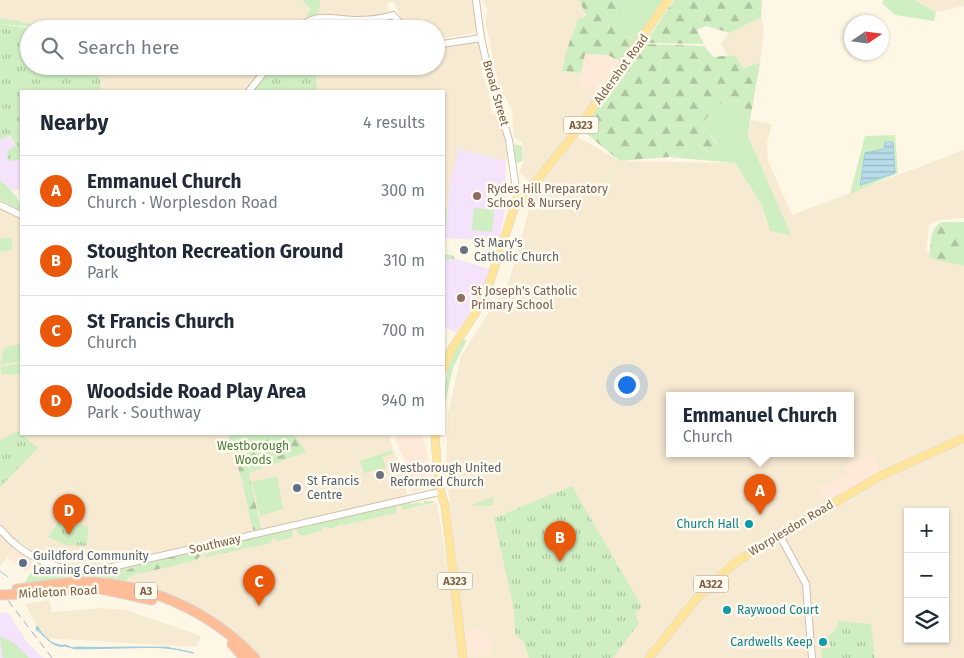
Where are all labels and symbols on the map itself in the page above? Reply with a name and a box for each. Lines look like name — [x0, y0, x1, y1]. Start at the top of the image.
north arrow — [844, 15, 889, 60]
street label: Aldershot Road — [591, 31, 651, 107]
street label: Broad Street — [480, 58, 512, 128]
road number: A323 — [564, 116, 598, 134]
place label: Rydes Hill Preparatory School & Nursery — [487, 182, 608, 210]
marker: Rydes Hill Preparatory School & Nursery — [471, 190, 483, 202]
place label: St Mary's Catholic Church — [474, 236, 559, 264]
marker: St Mary's Catholic Church — [458, 244, 470, 256]
place label: St Joseph's Catholic Primary School — [471, 284, 578, 312]
marker: St Joseph's Catholic Primary School — [455, 292, 467, 304]
your location — [614, 372, 640, 398]
park label: Westborough Woods — [217, 439, 289, 467]
place label: Westborough United Reformed Church — [390, 461, 501, 489]
marker: Westborough United Reformed Church — [374, 469, 386, 481]
place label: St Francis Centre — [307, 474, 359, 502]
pin: A — [744, 474, 776, 515]
marker: St Francis Centre — [291, 482, 303, 494]
pin: D — [53, 494, 85, 535]
street label: Worplesdon Road — [746, 497, 836, 559]
place label: Church Hall — [677, 517, 739, 531]
marker: Church Hall — [743, 518, 755, 530]
pin: B — [544, 521, 576, 562]
street label: Southway — [188, 531, 242, 557]
place label: Guildford Community Learning Centre — [33, 549, 149, 577]
marker: Guildford Community Learning Centre — [17, 557, 29, 569]
pin: C — [243, 565, 275, 606]
road number: A323 — [438, 572, 472, 590]
road number: A322 — [694, 576, 728, 592]
road number: A3 — [135, 582, 157, 600]
street label: Midleton Road — [18, 583, 98, 601]
place label: Raywood Court — [737, 603, 819, 617]
marker: Raywood Court — [721, 604, 733, 616]
place label: Cardwells Keep — [730, 635, 813, 649]
marker: Cardwells Keep — [817, 636, 829, 648]

